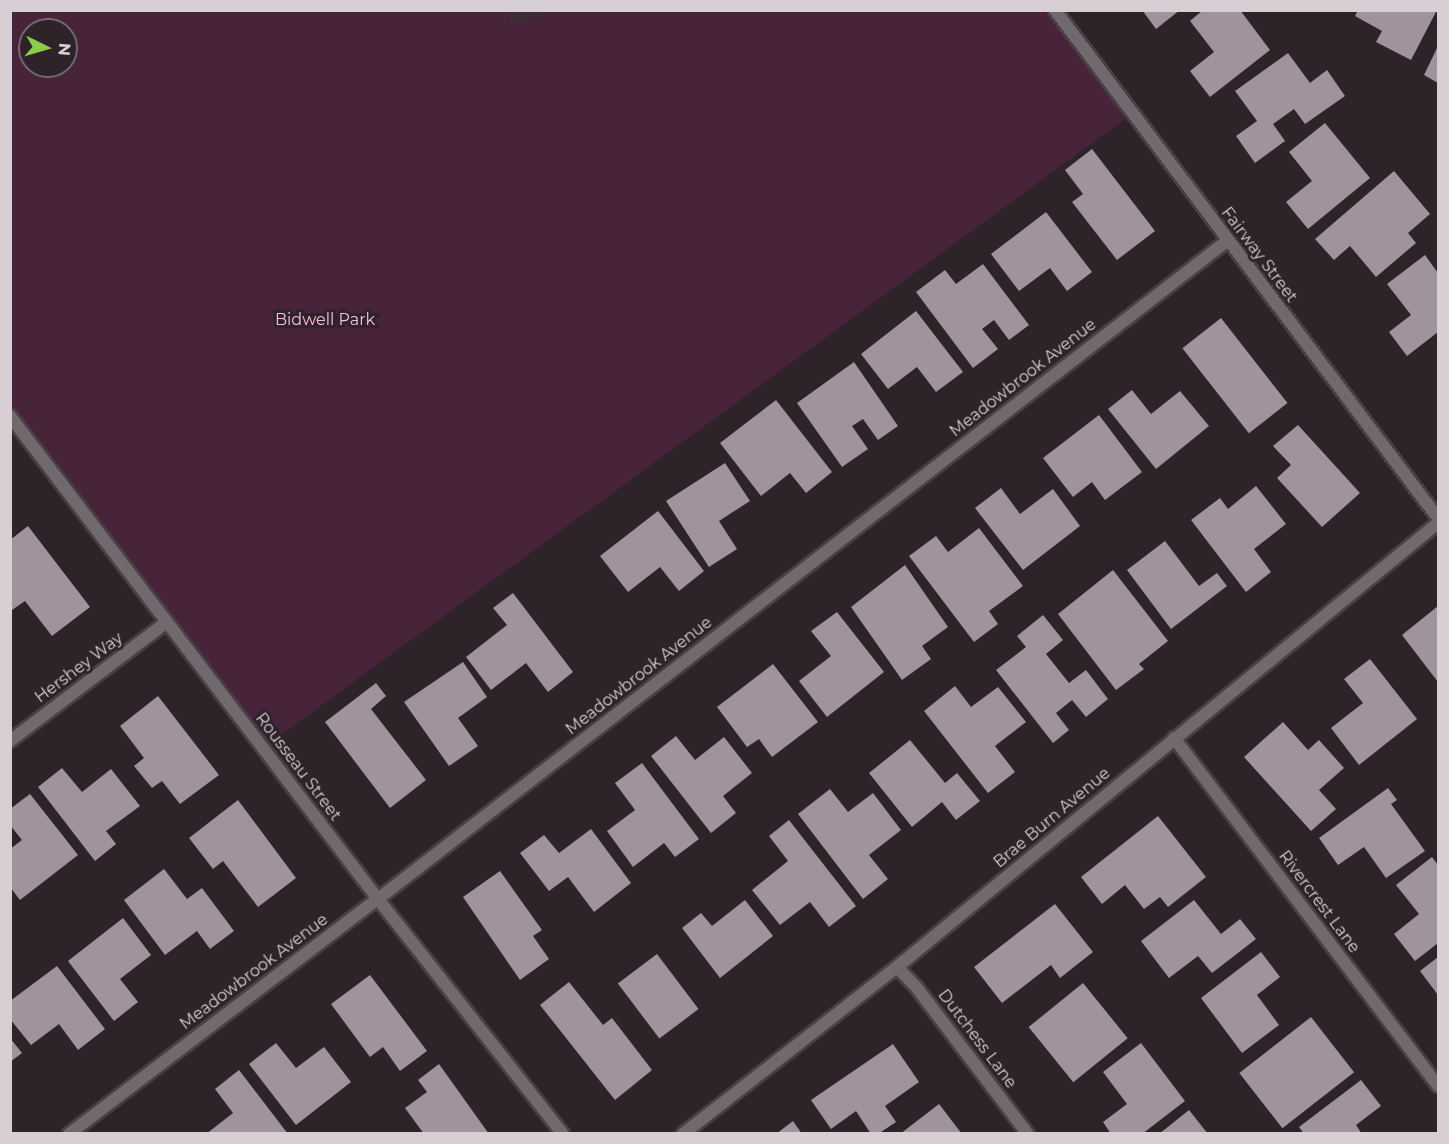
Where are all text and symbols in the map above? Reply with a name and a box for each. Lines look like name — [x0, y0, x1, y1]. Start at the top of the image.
north arrow — [18, 18, 78, 78]
text: N — [54, 42, 74, 57]
street label: Fairway Street — [1217, 204, 1301, 306]
park label: Bidwell Park — [275, 310, 375, 330]
street label: Meadowbrook Avenue — [946, 315, 1100, 441]
street label: Meadowbrook Avenue — [562, 613, 716, 739]
street label: Hershey Way — [31, 629, 127, 707]
street label: Rousseau Street — [251, 709, 345, 825]
street label: Brae Burn Avenue — [990, 764, 1114, 872]
street label: Rivercrest Lane — [1274, 847, 1364, 957]
street label: Meadowbrook Avenue — [176, 910, 332, 1034]
street label: Dutchess Lane — [934, 986, 1020, 1092]

